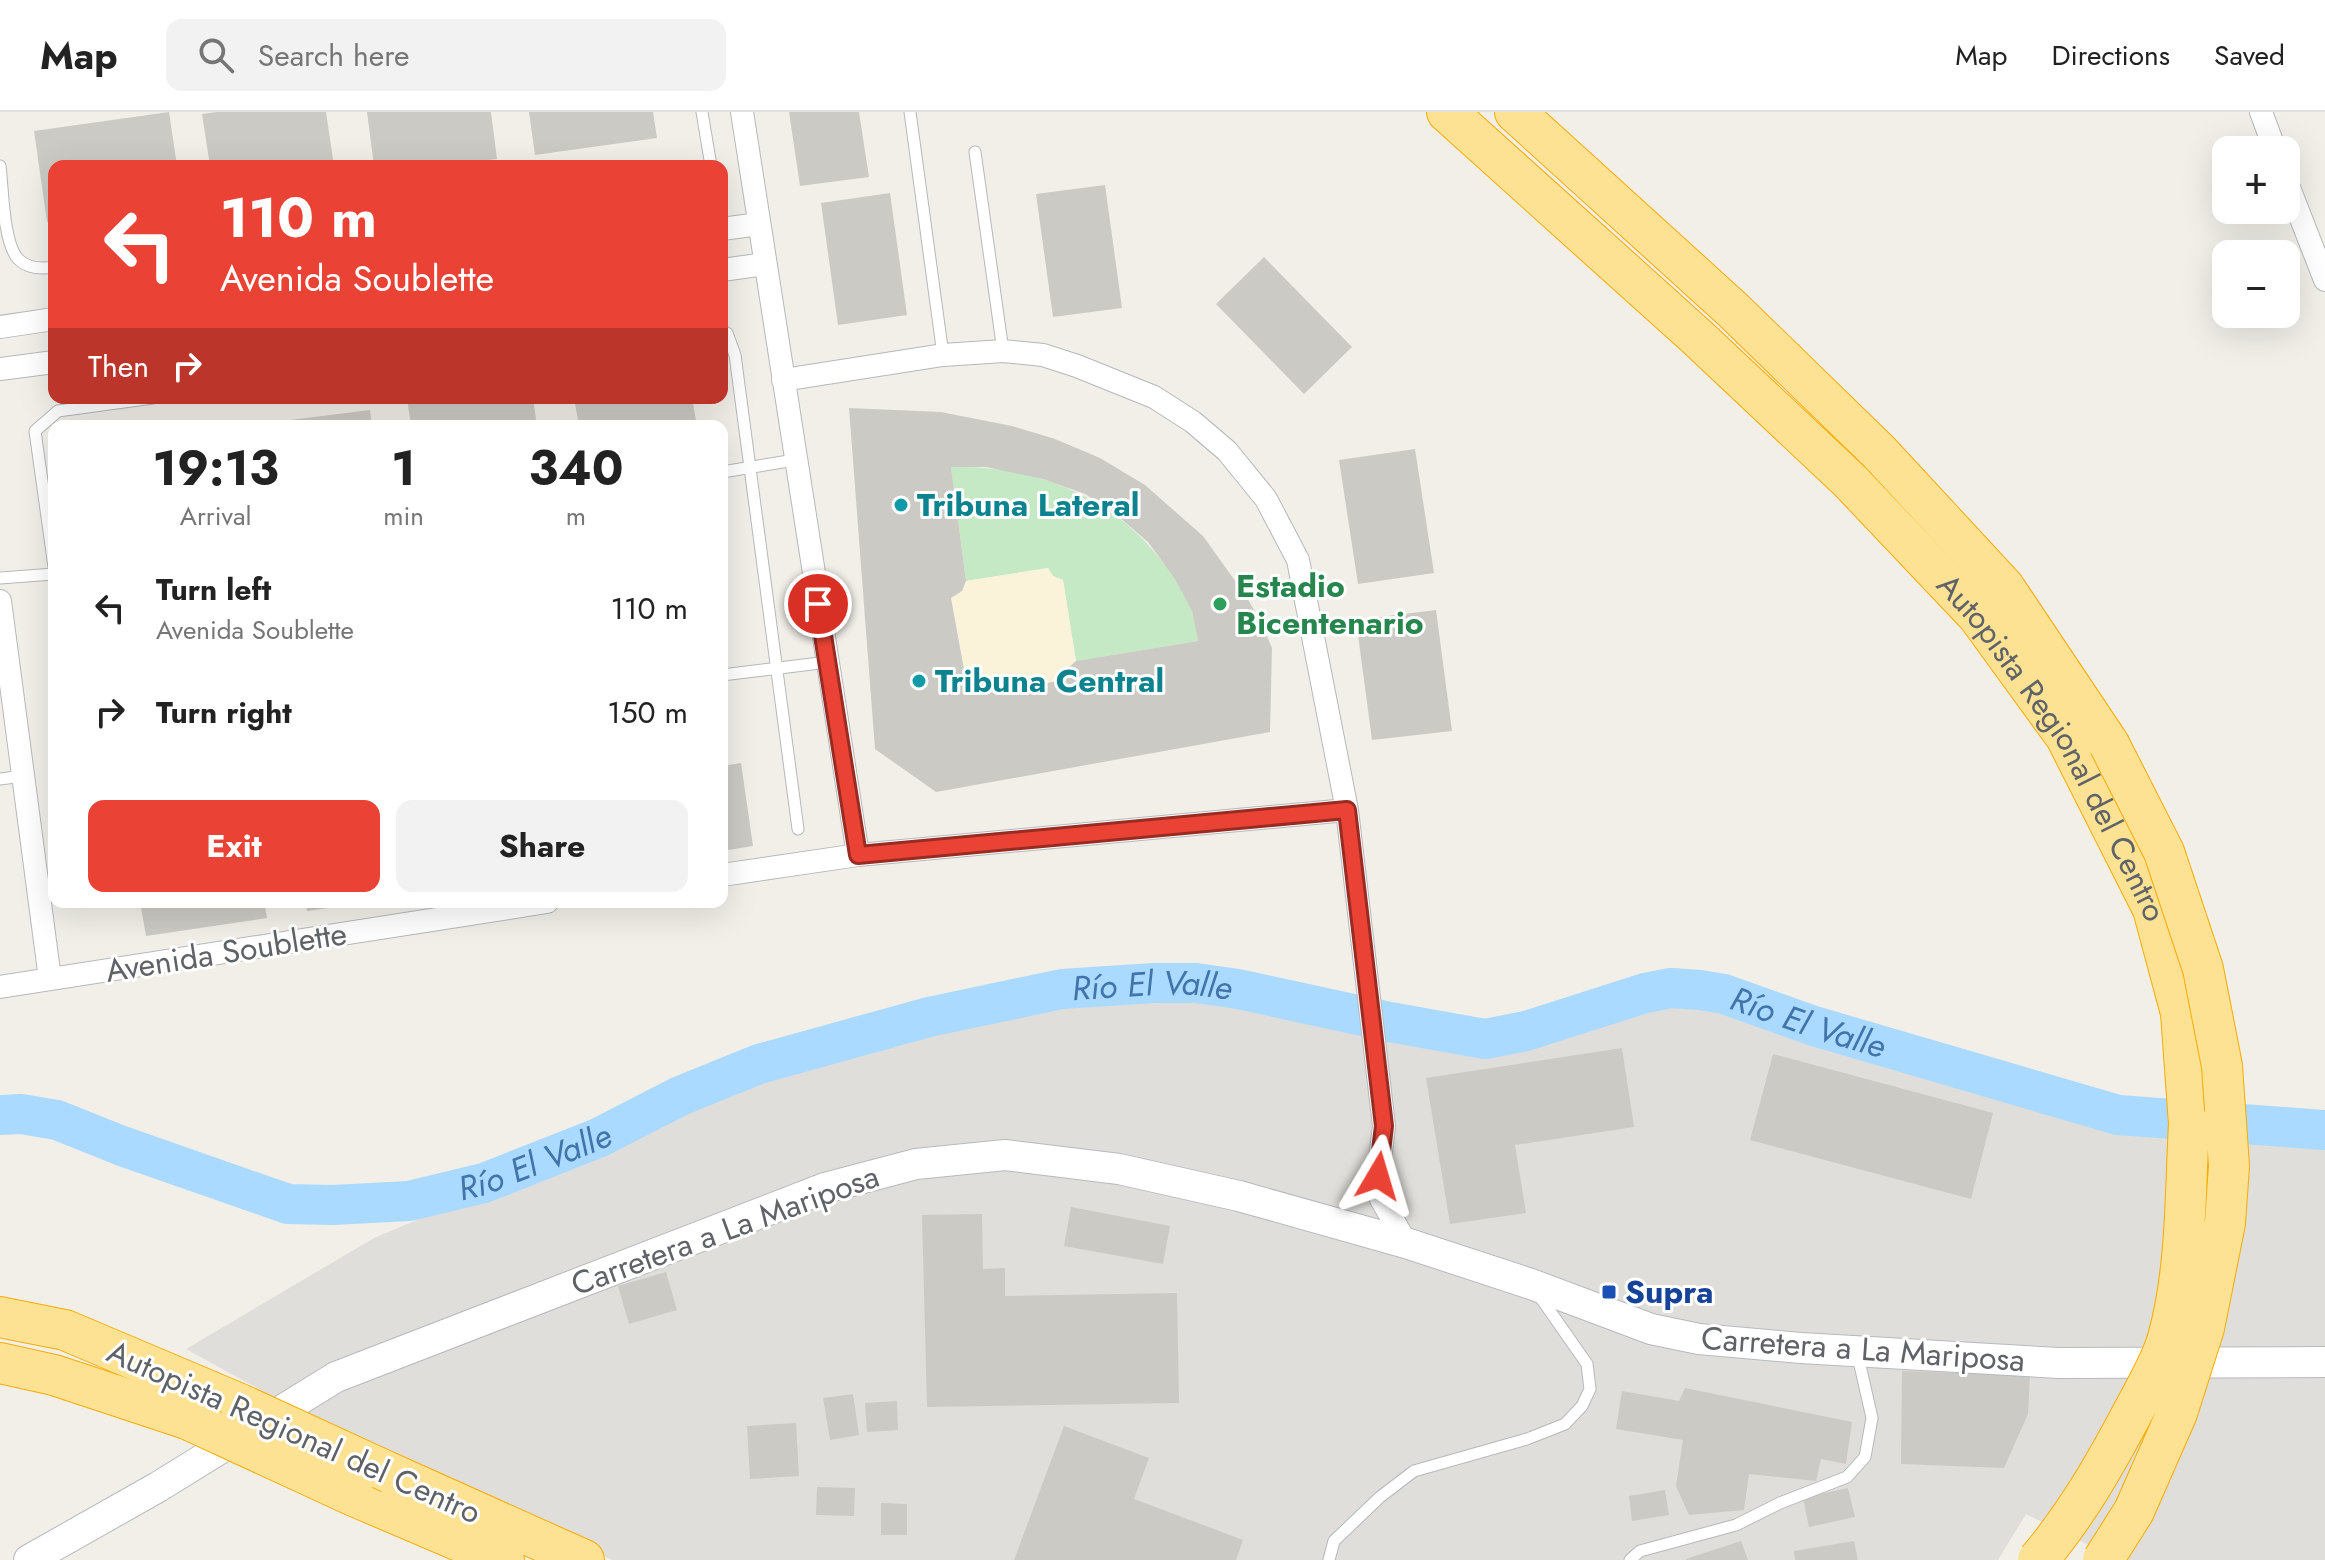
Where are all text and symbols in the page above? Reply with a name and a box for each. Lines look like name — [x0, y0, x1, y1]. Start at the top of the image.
search box — [166, 19, 726, 91]
text: Map — [40, 28, 118, 83]
icon: search — [194, 33, 238, 77]
text: Search here — [258, 34, 410, 77]
text: Map — [1955, 35, 2007, 76]
text: Directions — [2051, 35, 2170, 76]
text: Saved — [2214, 35, 2285, 76]
map controls — [2212, 136, 2300, 328]
button: + — [2212, 136, 2300, 224]
text: 110 m — [220, 177, 377, 258]
icon: left — [88, 192, 192, 296]
button: − — [2212, 240, 2300, 328]
text: Avenida Soublette — [220, 252, 494, 304]
icon: right — [165, 344, 209, 388]
text: Then — [88, 345, 149, 388]
text: 19:13 — [152, 434, 279, 503]
text: 1 — [391, 434, 416, 503]
text: 340 — [528, 434, 624, 503]
place label: Tribuna Lateral — [917, 482, 1139, 528]
marker: Tribuna Lateral — [892, 496, 910, 514]
text: Arrival — [180, 497, 251, 535]
text: min — [383, 497, 424, 535]
text: m — [566, 497, 586, 535]
place label: Estadio Bicentenario — [1236, 563, 1424, 646]
street label: Autopista Regional del Centro — [1926, 563, 2178, 926]
text: Turn left — [156, 568, 271, 611]
pin — [784, 570, 852, 638]
icon: arrive — [796, 582, 840, 626]
icon: left — [88, 586, 132, 630]
text: 110 m — [611, 587, 688, 630]
marker: Estadio Bicentenario — [1211, 595, 1229, 613]
text: Avenida Soublette — [156, 611, 354, 649]
place label: Tribuna Central — [935, 658, 1164, 704]
marker: Tribuna Central — [910, 672, 928, 690]
icon: right — [88, 690, 132, 734]
text: Turn right — [156, 691, 292, 734]
text: 150 m — [607, 691, 688, 734]
button: Exit — [88, 800, 380, 892]
button: Share — [396, 800, 688, 892]
street label: Avenida Soublette — [102, 910, 350, 994]
water label: Río El Valle — [1070, 959, 1235, 1013]
water label: Río El Valle — [1724, 974, 1892, 1070]
water label: Río El Valle — [453, 1111, 620, 1213]
position arrow — [1336, 1134, 1420, 1218]
street label: Carretera a La Mariposa — [565, 1153, 885, 1307]
place label: Supra — [1625, 1269, 1714, 1315]
marker: Supra — [1600, 1283, 1618, 1301]
street label: Carretera a La Mariposa — [1700, 1315, 2026, 1383]
street label: Autopista Regional del Centro — [100, 1329, 488, 1535]

